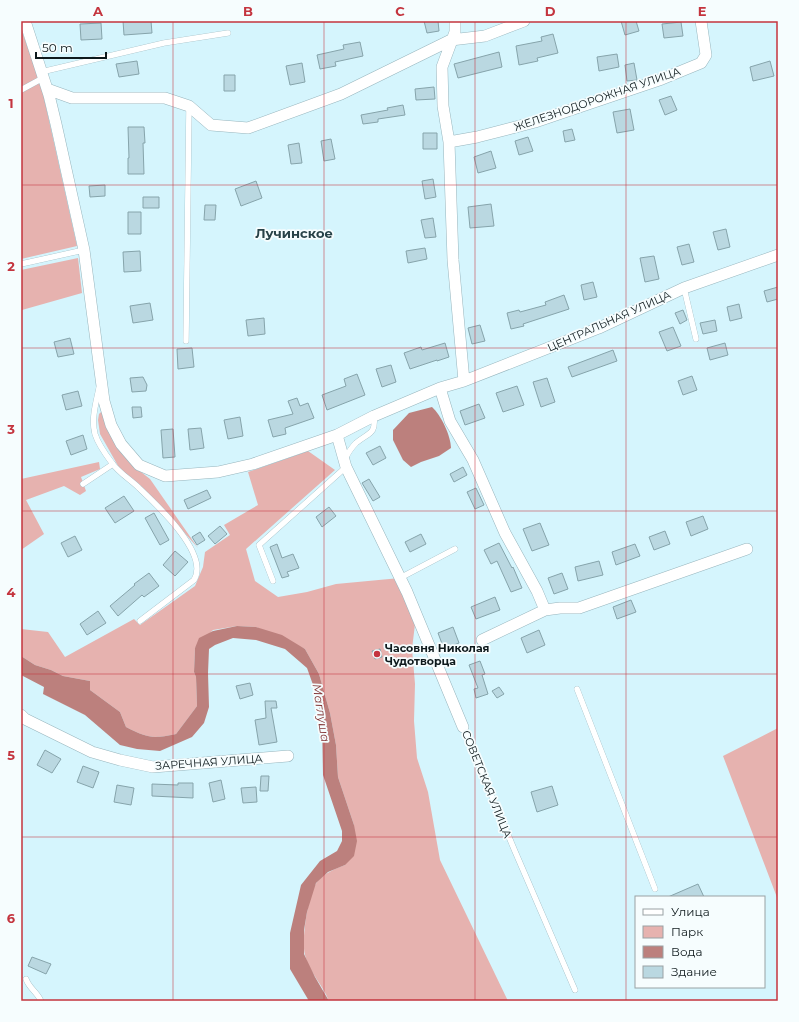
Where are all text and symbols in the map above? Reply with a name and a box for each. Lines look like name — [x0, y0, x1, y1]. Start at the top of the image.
text: A — [92, 3, 104, 19]
text: B — [243, 3, 253, 19]
text: C — [395, 3, 405, 19]
text: D — [545, 3, 556, 19]
text: E — [698, 3, 707, 19]
scale bar — [36, 34, 106, 60]
text: 50 m — [42, 40, 73, 55]
street label: ЖЕЛЕЗНОДОРОЖНАЯ УЛИЦА — [512, 64, 683, 134]
text: 1 — [8, 95, 14, 111]
district label: Лучинское — [255, 225, 333, 241]
text: 2 — [7, 258, 15, 274]
street label: ЦЕНТРАЛЬНАЯ УЛИЦА — [545, 287, 674, 355]
text: 3 — [6, 421, 15, 437]
text: 4 — [7, 584, 16, 600]
place label: Часовня Николая Чудотворца — [385, 641, 490, 668]
marker: Часовня Николая Чудотворца — [372, 649, 382, 659]
water label: Маглуша — [309, 683, 334, 743]
street label: СОВЕТСКАЯ УЛИЦА — [459, 728, 515, 841]
text: 5 — [7, 747, 15, 763]
street label: ЗАРЕЧНАЯ УЛИЦА — [155, 751, 264, 773]
legend — [635, 896, 765, 988]
text: Улица — [671, 904, 710, 919]
text: 6 — [7, 910, 16, 926]
text: Парк — [671, 924, 703, 939]
text: Вода — [671, 944, 702, 959]
text: Здание — [671, 964, 717, 979]

